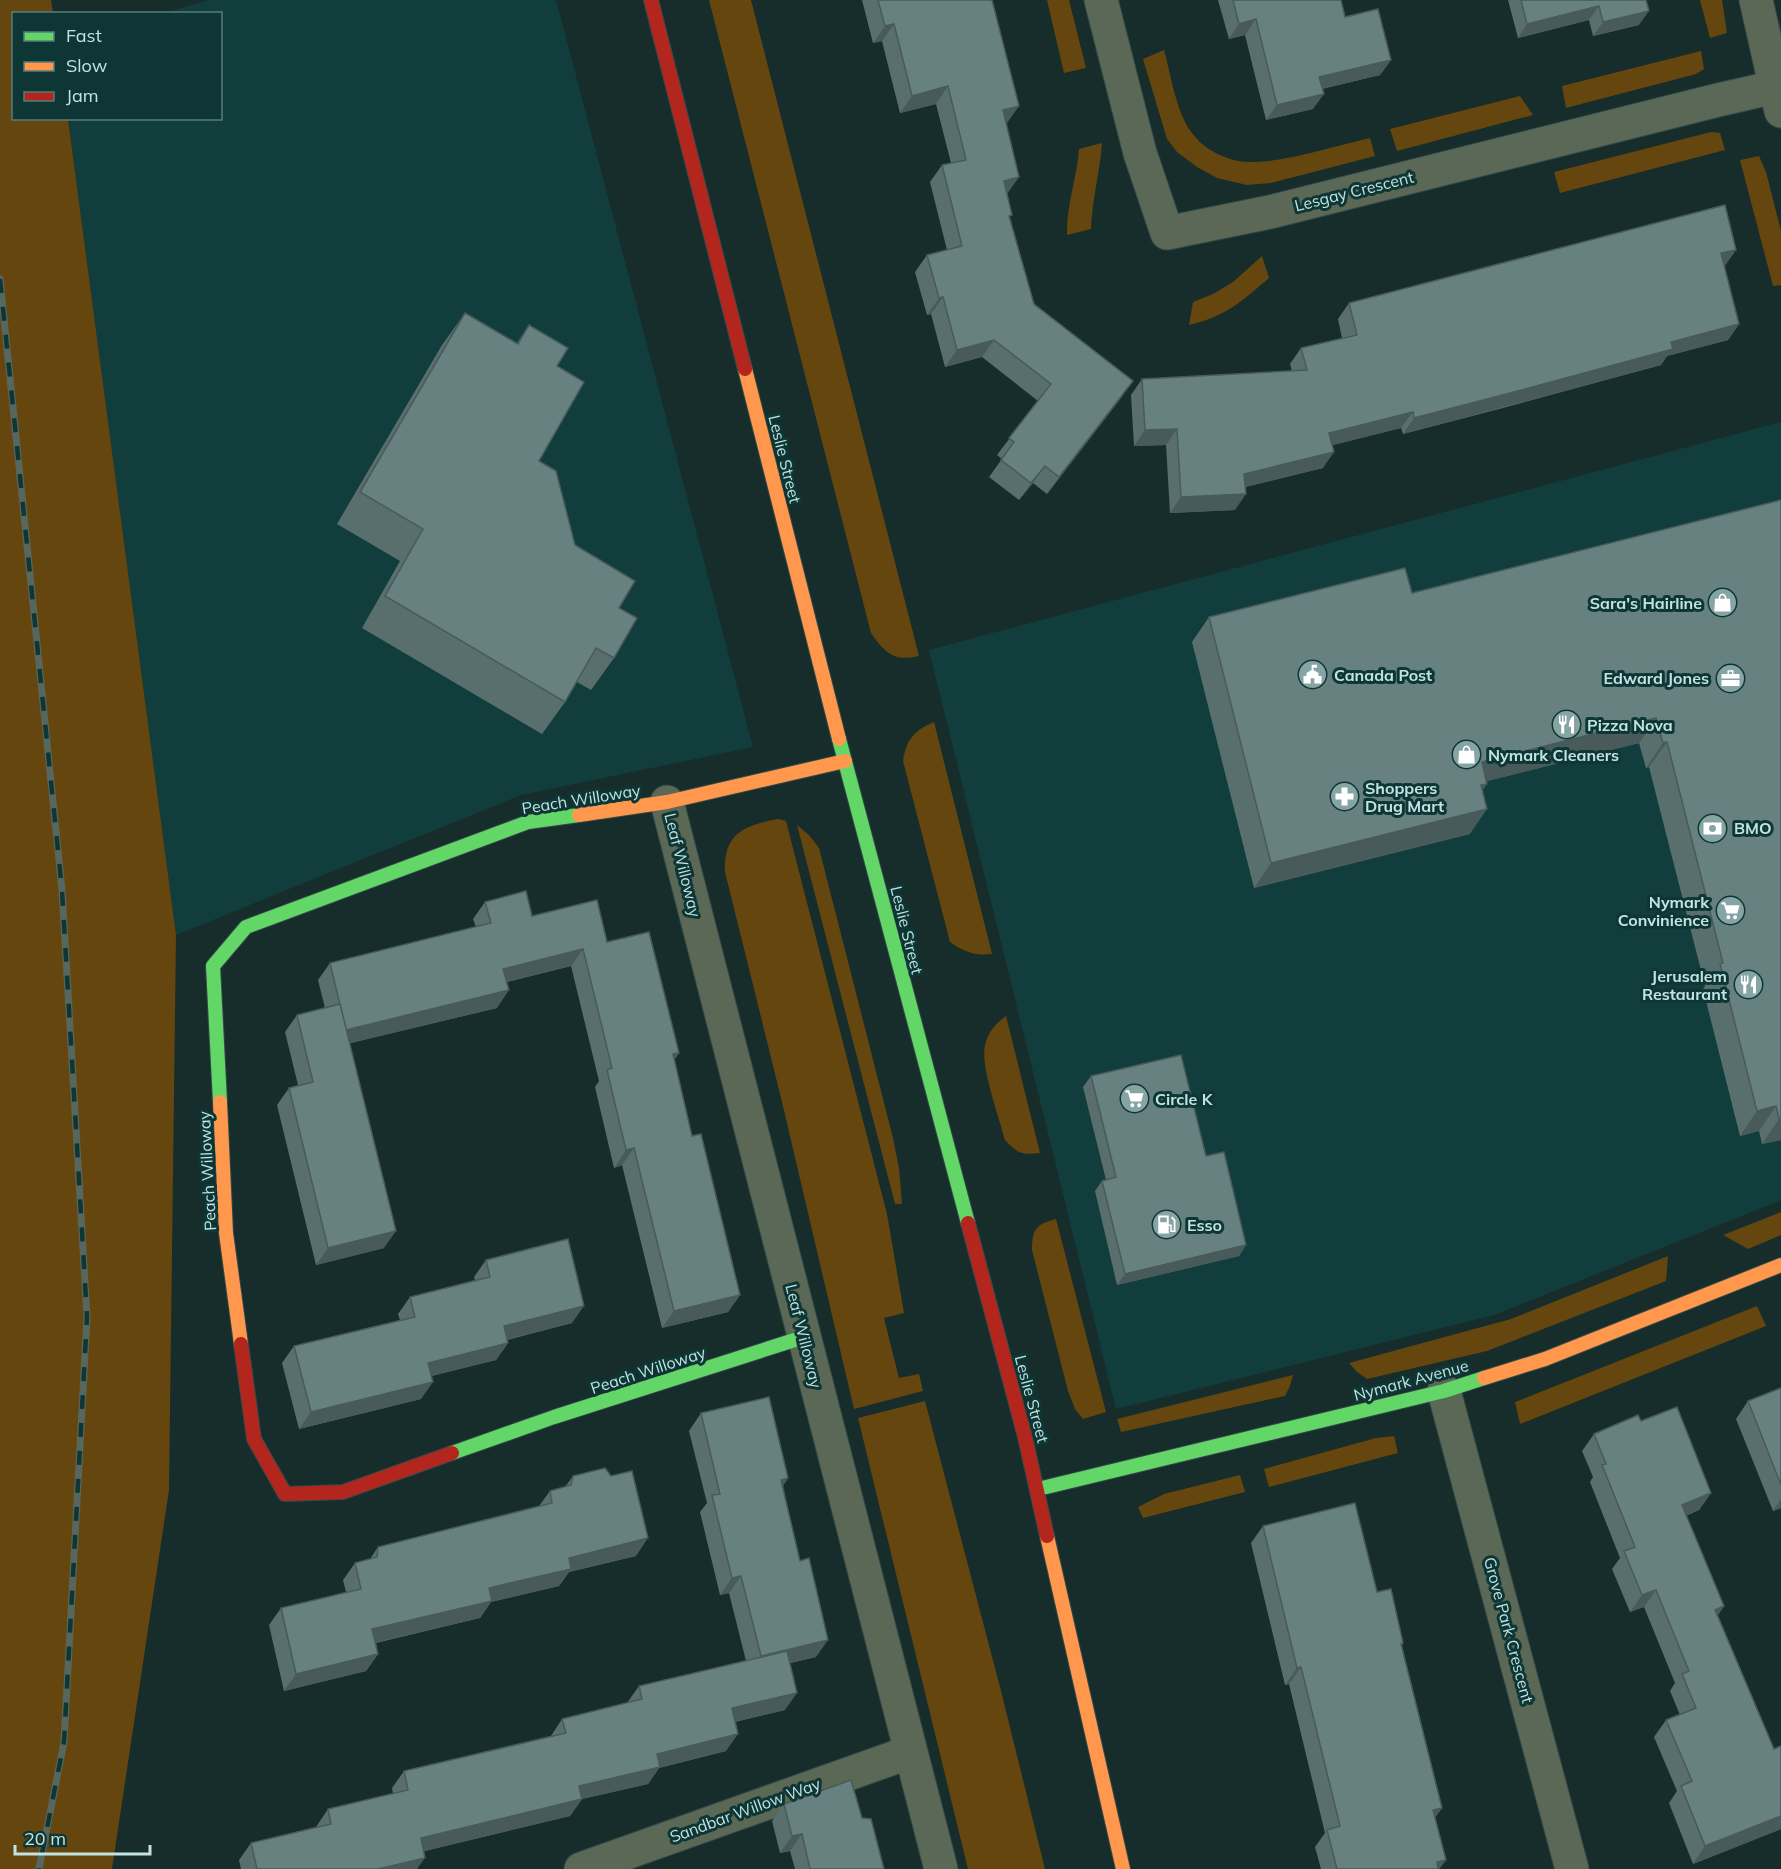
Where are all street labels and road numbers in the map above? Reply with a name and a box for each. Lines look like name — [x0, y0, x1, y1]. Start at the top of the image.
street label: Lesgay Crescent — [1292, 166, 1416, 215]
street label: Leslie Street — [764, 413, 806, 505]
street label: Peach Willoway — [520, 780, 642, 818]
street label: Leaf Willoway — [660, 811, 706, 920]
street label: Leslie Street — [886, 884, 928, 976]
street label: Peach Willoway — [194, 1110, 220, 1231]
street label: Leaf Willoway — [781, 1282, 827, 1391]
street label: Peach Willoway — [588, 1342, 709, 1398]
street label: Leslie Street — [1011, 1353, 1053, 1445]
street label: Nymark Avenue — [1351, 1355, 1471, 1405]
street label: Grove Park Crescent — [1480, 1555, 1538, 1706]
street label: Sandbar Willow Way — [667, 1773, 824, 1847]

